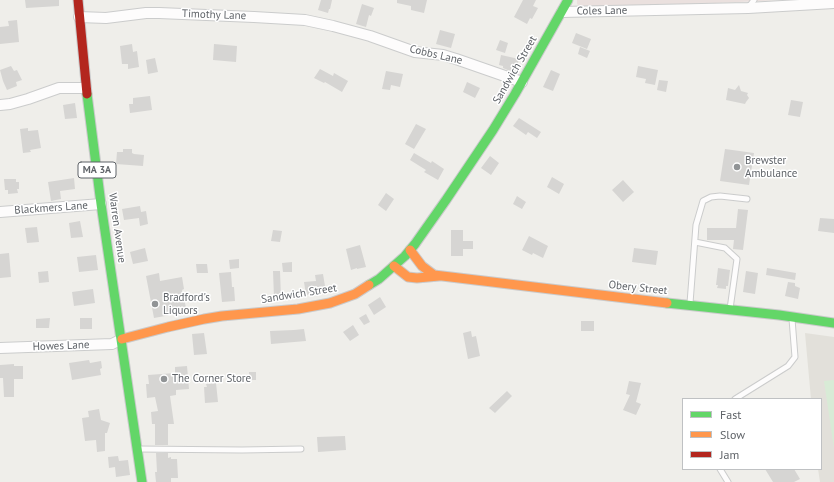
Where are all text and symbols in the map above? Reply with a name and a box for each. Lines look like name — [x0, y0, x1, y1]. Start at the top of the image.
street label: Coles Lane — [577, 4, 627, 18]
street label: Timothy Lane — [182, 7, 246, 23]
street label: Sandwich Street — [490, 34, 540, 106]
street label: Cobbs Lane — [408, 43, 464, 67]
place label: Brewster Ambulance — [745, 154, 797, 180]
road number: MA 3A — [78, 162, 116, 178]
marker: Brewster Ambulance — [732, 162, 742, 172]
street label: Warren Avenue — [106, 192, 128, 264]
street label: Blackmers Lane — [14, 199, 88, 217]
street label: Obery Street — [608, 278, 668, 298]
street label: Sandwich Street — [260, 282, 338, 306]
place label: Bradford's Liquors — [163, 291, 210, 317]
marker: Bradford's Liquors — [150, 299, 160, 309]
street label: Howes Lane — [32, 338, 90, 354]
place label: The Corner Store — [172, 372, 251, 386]
marker: The Corner Store — [159, 374, 169, 384]
legend — [682, 398, 822, 470]
text: Fast — [720, 407, 741, 422]
text: Slow — [720, 427, 745, 442]
text: Jam — [720, 447, 739, 462]

